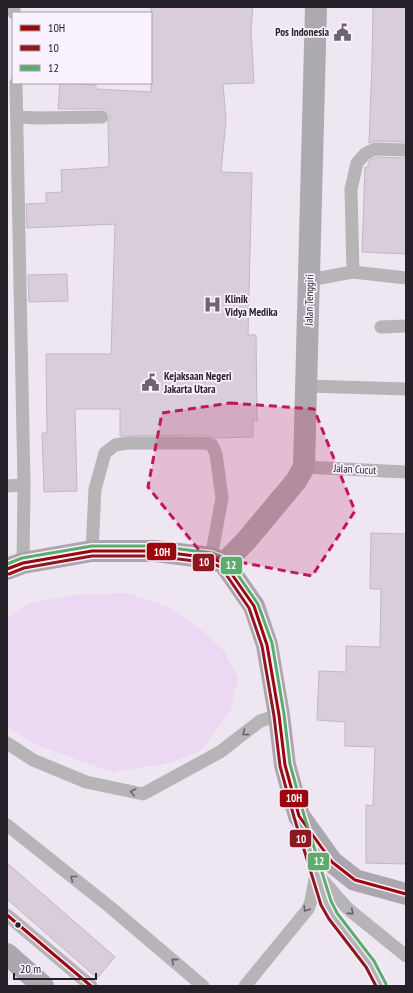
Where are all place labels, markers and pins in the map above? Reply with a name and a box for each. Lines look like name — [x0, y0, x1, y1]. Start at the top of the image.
public building icon: Pos Indonesia — [332, 22, 352, 42]
place label: Pos Indonesia — [275, 25, 329, 39]
place label: Klinik Vidya Medika — [224, 292, 278, 319]
hospital icon: Klinik Vidya Medika — [202, 295, 222, 315]
place label: Kejaksaan Negeri Jakarta Utara — [163, 369, 232, 396]
public building icon: Kejaksaan Negeri Jakarta Utara — [141, 372, 161, 392]
unlabelled marker — [13, 920, 23, 930]

